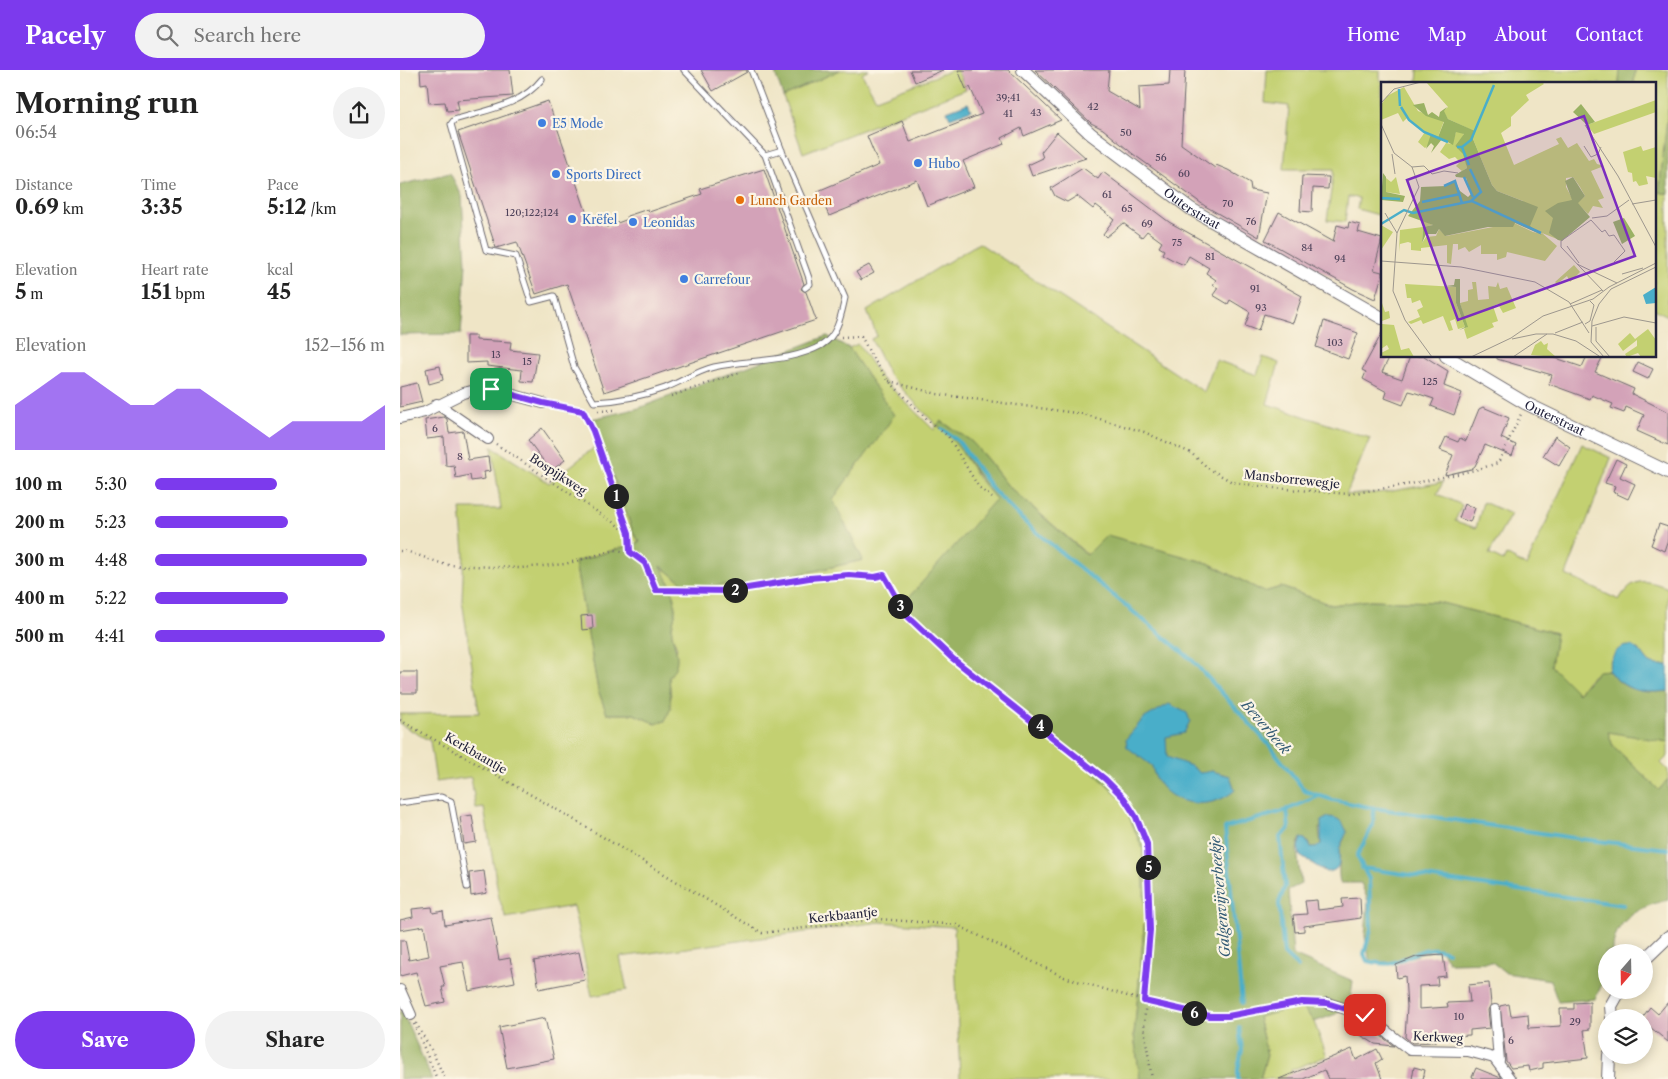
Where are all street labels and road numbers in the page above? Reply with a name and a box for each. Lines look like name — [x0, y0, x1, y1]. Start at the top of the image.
street label: Outerstraat — [1161, 184, 1224, 232]
street label: Outerstraat — [1522, 397, 1588, 439]
street label: Bospijkweg — [527, 450, 590, 498]
street label: Mansborrewegje — [1243, 466, 1341, 492]
street label: Kerkbaantje — [442, 729, 510, 777]
street label: Kerkbaantje — [808, 904, 879, 926]
street label: Kerkweg — [1413, 1028, 1464, 1046]

